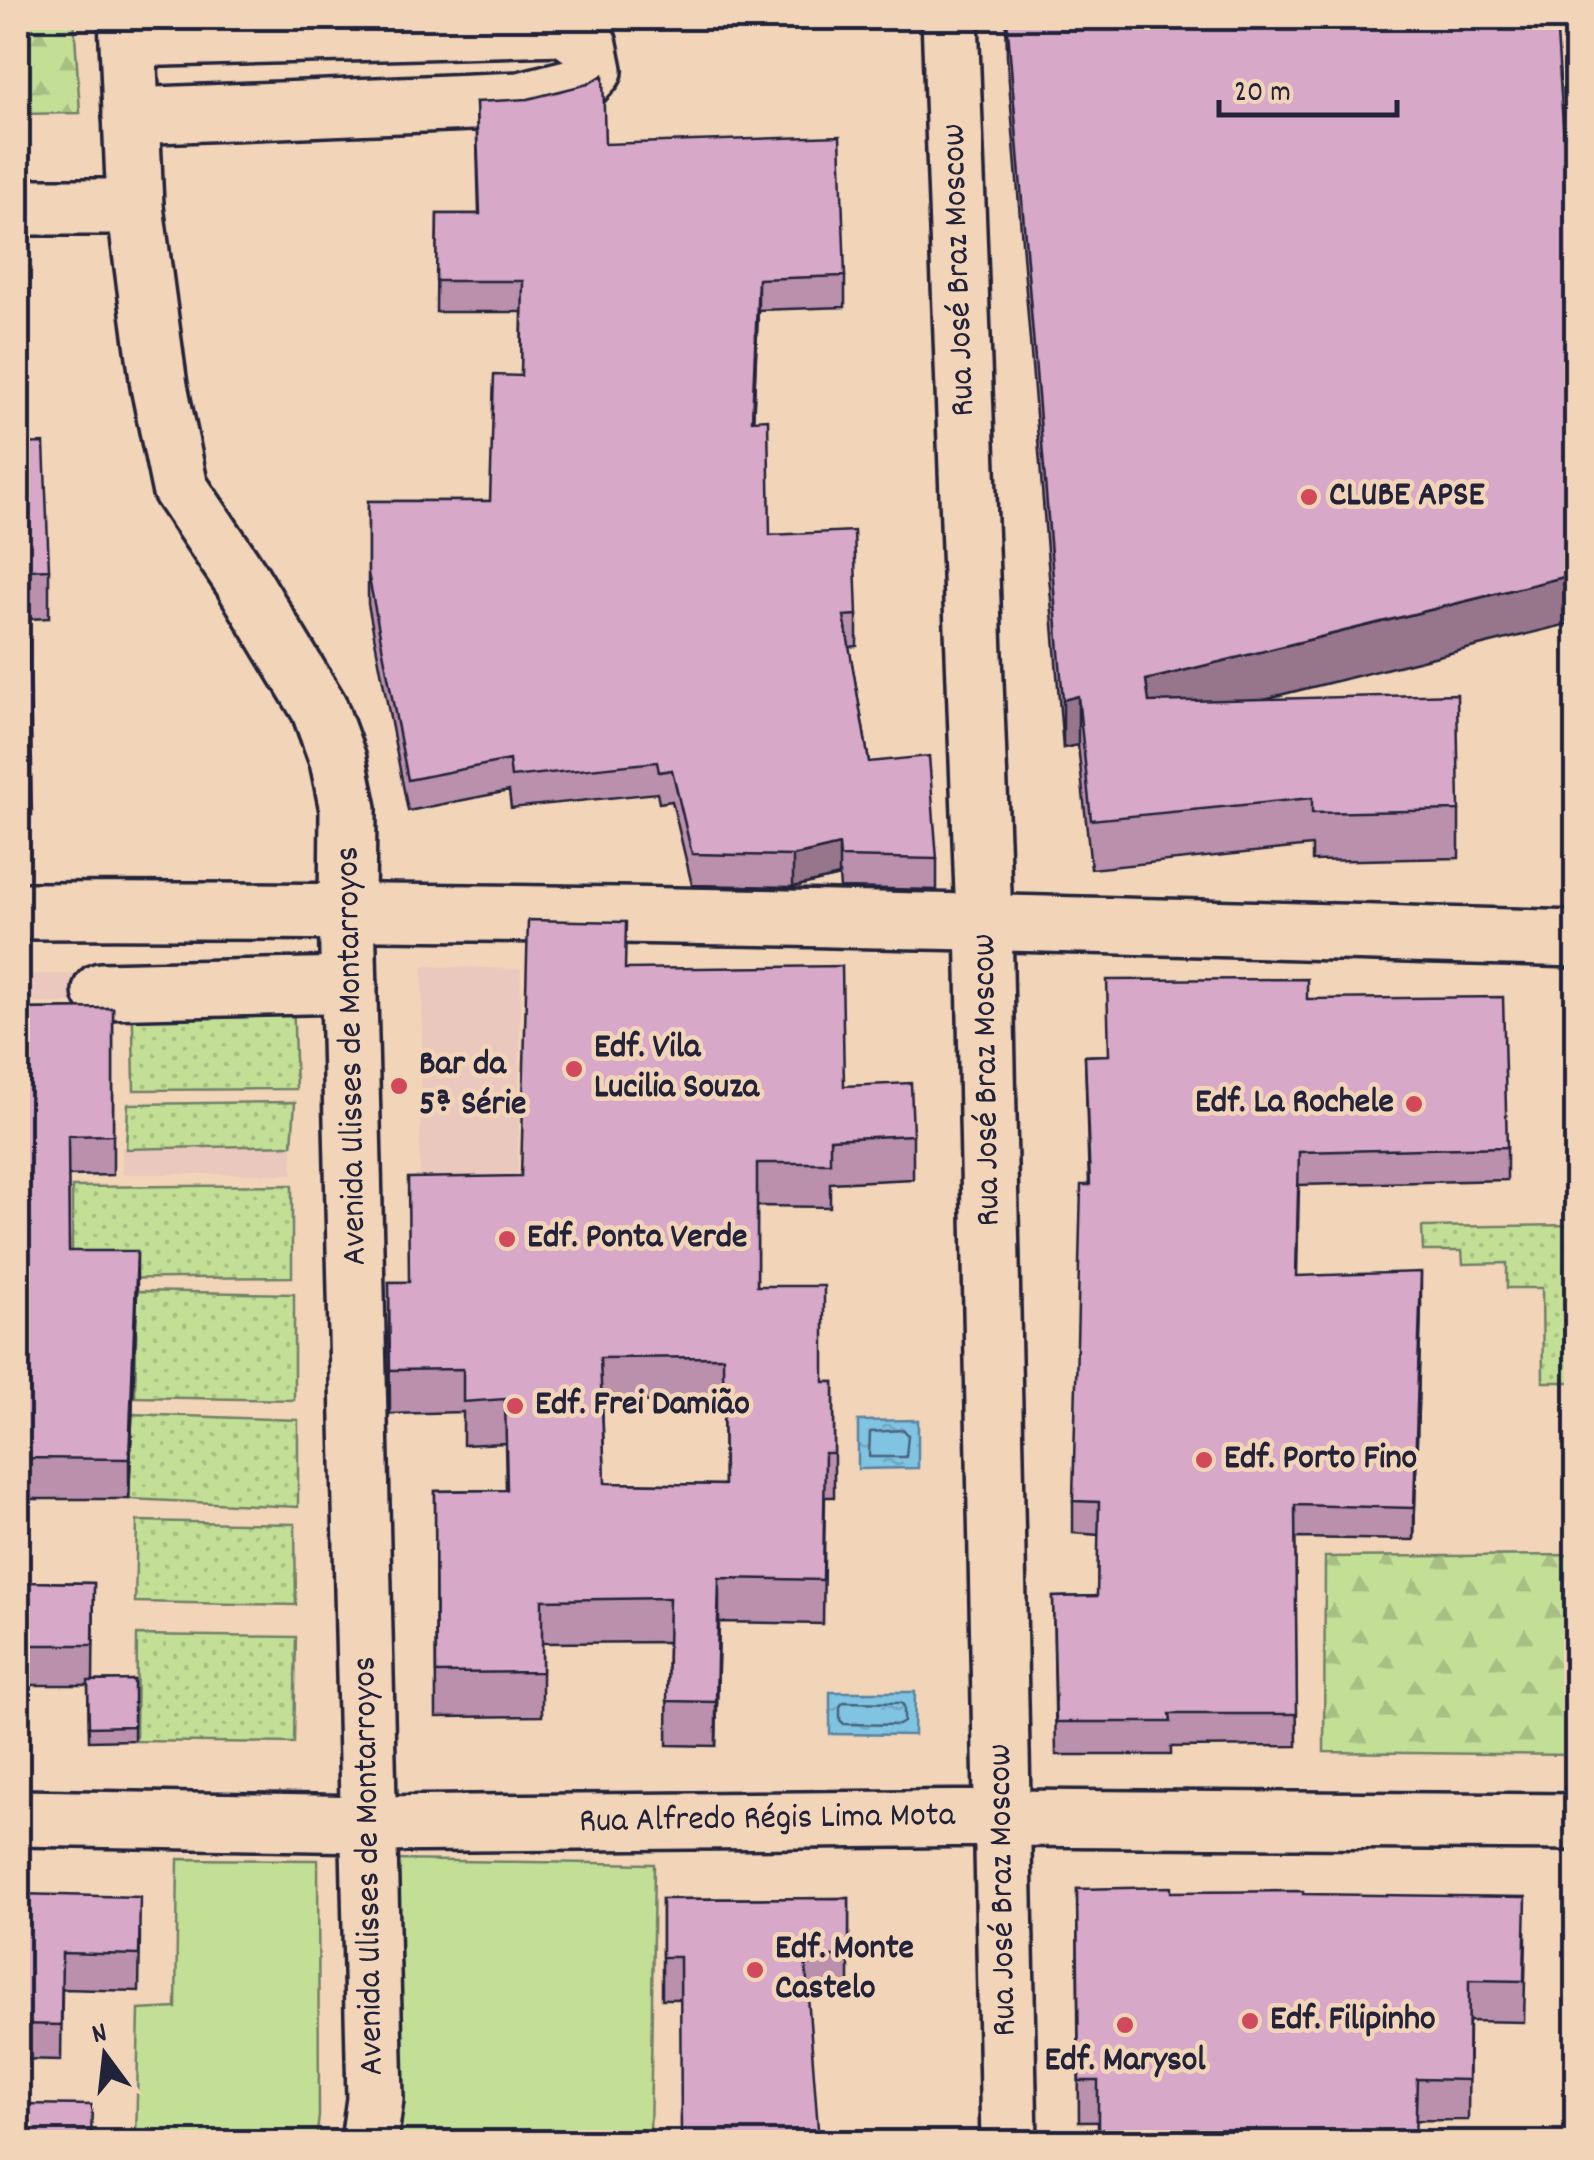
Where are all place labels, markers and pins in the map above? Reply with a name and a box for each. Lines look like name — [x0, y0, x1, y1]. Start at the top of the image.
place label: CLUBE APSE — [1329, 472, 1485, 522]
marker: CLUBE APSE — [1298, 486, 1320, 508]
place label: Edf. Vila Lucilia Souza — [594, 1024, 760, 1114]
place label: Bar da 5ª Série — [419, 1041, 526, 1131]
marker: Edf. Vila Lucilia Souza — [563, 1058, 585, 1080]
marker: Bar da 5ª Série — [388, 1075, 410, 1097]
place label: Edf. La Rochele — [1195, 1079, 1394, 1129]
marker: Edf. La Rochele — [1403, 1093, 1425, 1115]
place label: Edf. Ponta Verde — [527, 1214, 747, 1264]
marker: Edf. Ponta Verde — [496, 1228, 518, 1250]
place label: Edf. Frei Damião — [535, 1381, 750, 1431]
marker: Edf. Frei Damião — [504, 1395, 526, 1417]
place label: Edf. Porto Fino — [1224, 1435, 1417, 1485]
marker: Edf. Porto Fino — [1193, 1449, 1215, 1471]
place label: Edf. Monte Castelo — [775, 1925, 914, 2015]
marker: Edf. Monte Castelo — [744, 1959, 766, 1981]
place label: Edf. Filipinho — [1270, 1996, 1436, 2046]
marker: Edf. Filipinho — [1239, 2010, 1261, 2032]
marker: Edf. Marysol — [1114, 2014, 1136, 2036]
place label: Edf. Marysol — [1044, 2037, 1206, 2087]

